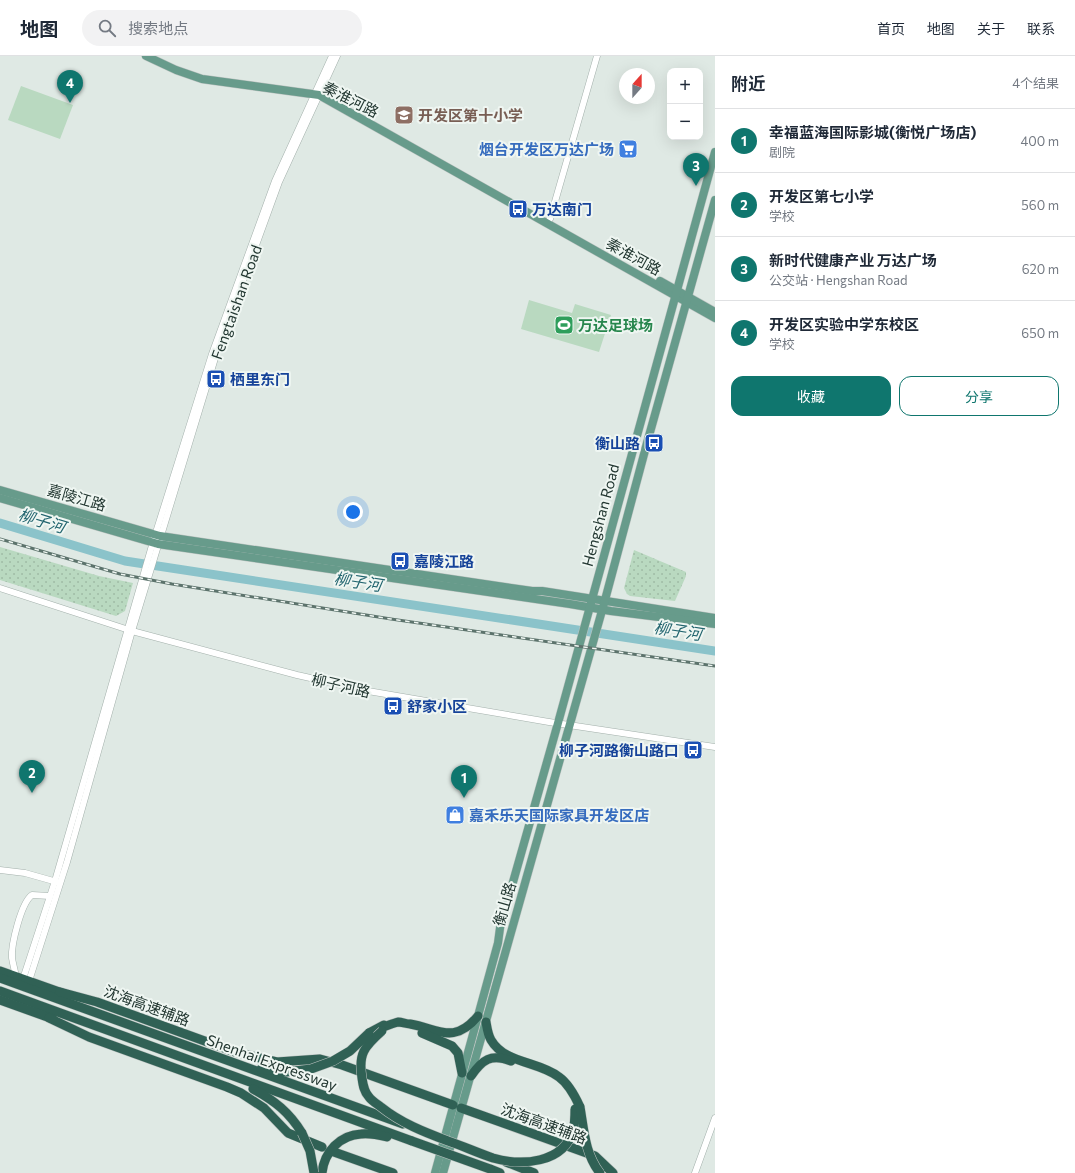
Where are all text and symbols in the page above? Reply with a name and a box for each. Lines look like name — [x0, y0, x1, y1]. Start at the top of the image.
search box — [82, 10, 362, 46]
text: 地图 — [20, 17, 58, 40]
icon: search — [96, 17, 118, 39]
text: 搜索地点 — [128, 19, 188, 37]
text: 首页 — [877, 20, 905, 37]
text: 地图 — [927, 20, 955, 37]
text: 关于 — [977, 20, 1005, 37]
text: 联系 — [1027, 20, 1055, 37]
north arrow — [619, 68, 655, 104]
map controls — [667, 68, 703, 140]
button: + — [667, 68, 703, 104]
pin: 4 — [57, 70, 83, 103]
text: 附近 — [731, 73, 765, 94]
text: 4个结果 — [1012, 75, 1059, 91]
street label: 秦淮河路 — [320, 77, 382, 121]
school or university icon: 开发区第十小学 — [393, 104, 415, 126]
button: − — [667, 104, 703, 140]
place label: 开发区第十小学 — [418, 106, 523, 124]
text: 幸福蓝海国际影城(衡悦广场店) — [769, 123, 976, 141]
text: 1 — [741, 133, 747, 149]
text: 400 m — [1020, 133, 1059, 149]
supermarket icon: 烟台开发区万达广场 — [617, 138, 639, 160]
place label: 烟台开发区万达广场 — [479, 140, 614, 158]
text: 剧院 — [769, 144, 795, 160]
pin: 3 — [683, 153, 709, 186]
text: 开发区第七小学 — [769, 187, 874, 205]
text: 2 — [740, 197, 748, 213]
text: 560 m — [1021, 197, 1059, 213]
bus stop icon: 万达南门 — [507, 198, 529, 220]
place label: 万达南门 — [532, 200, 592, 218]
text: 学校 — [769, 208, 795, 224]
street label: 秦淮河路 — [603, 234, 665, 278]
street label: Fengtaishan Road — [207, 242, 265, 362]
text: 新时代健康产业 万达广场 — [769, 251, 937, 269]
text: 3 — [740, 261, 748, 277]
text: 620 m — [1022, 261, 1059, 277]
text: 公交站 · Hengshan Road — [769, 272, 908, 288]
sports icon: 万达足球场 — [553, 314, 575, 336]
text: 开发区实验中学东校区 — [769, 315, 919, 333]
place label: 万达足球场 — [578, 316, 653, 334]
text: 4 — [740, 325, 748, 341]
text: 650 m — [1021, 325, 1059, 341]
text: 学校 — [769, 336, 795, 352]
bus stop icon: 栖里东门 — [205, 368, 227, 390]
place label: 栖里东门 — [230, 370, 290, 388]
button: 收藏 — [731, 376, 891, 416]
button: 分享 — [899, 376, 1059, 416]
bus stop icon: 衡山路 — [643, 432, 665, 454]
place label: 衡山路 — [595, 434, 640, 452]
street label: Hengshan Road — [578, 462, 622, 568]
street label: 嘉陵江路 — [46, 480, 108, 514]
your location — [343, 502, 363, 522]
water label: 柳子河 — [16, 504, 71, 537]
bus stop icon: 嘉陵江路 — [389, 550, 411, 572]
place label: 嘉陵江路 — [414, 552, 474, 570]
water label: 柳子河 — [333, 568, 386, 595]
water label: 柳子河 — [653, 617, 706, 644]
street label: 柳子河路 — [310, 669, 372, 701]
bus stop icon: 舒家小区 — [382, 695, 404, 717]
place label: 舒家小区 — [407, 697, 467, 715]
bus stop icon: 柳子河路衡山路口 — [682, 739, 704, 761]
place label: 柳子河路衡山路口 — [559, 741, 679, 759]
pin: 2 — [19, 760, 45, 793]
pin: 1 — [451, 765, 477, 798]
shop icon: 嘉禾乐天国际家具开发区店 — [444, 804, 466, 826]
place label: 嘉禾乐天国际家具开发区店 — [469, 806, 649, 824]
street label: 衡山路 — [489, 880, 519, 928]
street label: 沈海高速辅路 — [102, 981, 192, 1029]
street label: Shenhai Expressway — [204, 1030, 340, 1094]
street label: 沈海高速辅路 — [499, 1099, 589, 1147]

